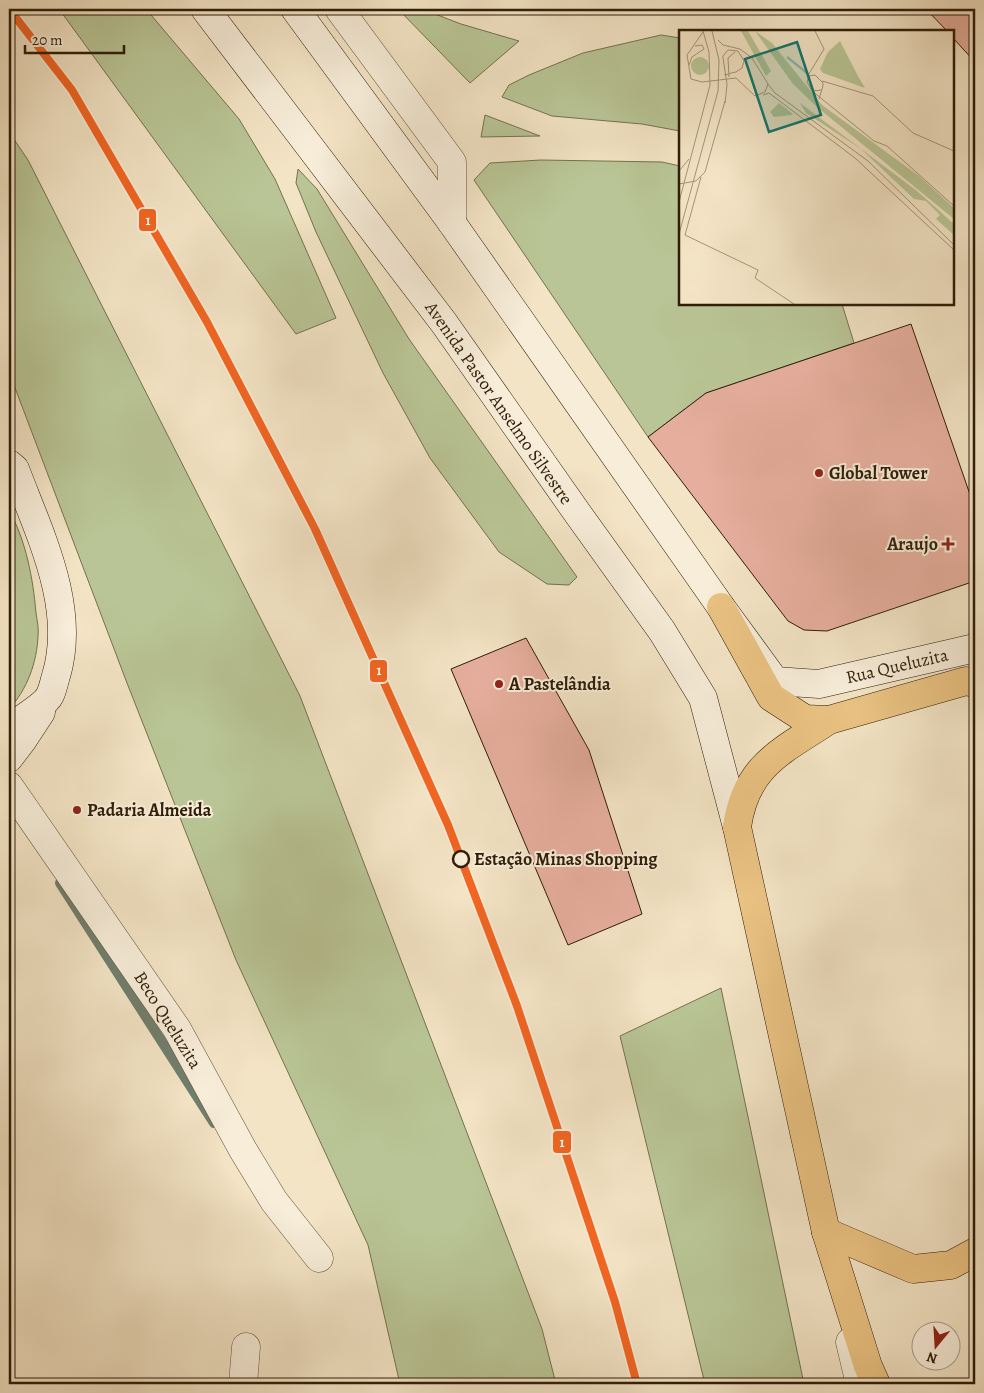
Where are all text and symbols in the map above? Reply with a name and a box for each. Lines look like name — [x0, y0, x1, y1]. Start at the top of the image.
scale bar — [25, 22, 124, 54]
text: 20 m — [32, 30, 63, 50]
inset map — [679, 30, 954, 305]
line badge: 1 — [138, 208, 157, 232]
text: 1 — [145, 211, 151, 230]
street label: Avenida Pastor Anselmo Silvestre — [419, 296, 578, 509]
place label: Global Tower — [829, 461, 928, 485]
marker: Global Tower — [813, 467, 825, 479]
place label: Araujo — [886, 532, 938, 556]
marker: Araujo — [942, 538, 954, 550]
street label: Rua Queluzita — [843, 642, 951, 689]
line badge: 1 — [369, 659, 388, 683]
text: 1 — [376, 661, 382, 680]
place label: A Pastelândia — [508, 672, 611, 696]
marker: A Pastelândia — [493, 678, 505, 690]
place label: Padaria Almeida — [87, 798, 212, 822]
marker: Padaria Almeida — [71, 804, 83, 816]
place label: Estação Minas Shopping — [474, 847, 658, 871]
marker: Estação Minas Shopping — [452, 850, 470, 868]
street label: Beco Queluzita — [128, 967, 208, 1074]
line badge: 1 — [552, 1130, 572, 1154]
text: 1 — [559, 1133, 565, 1152]
north arrow — [912, 1320, 962, 1370]
text: N — [924, 1347, 940, 1368]

